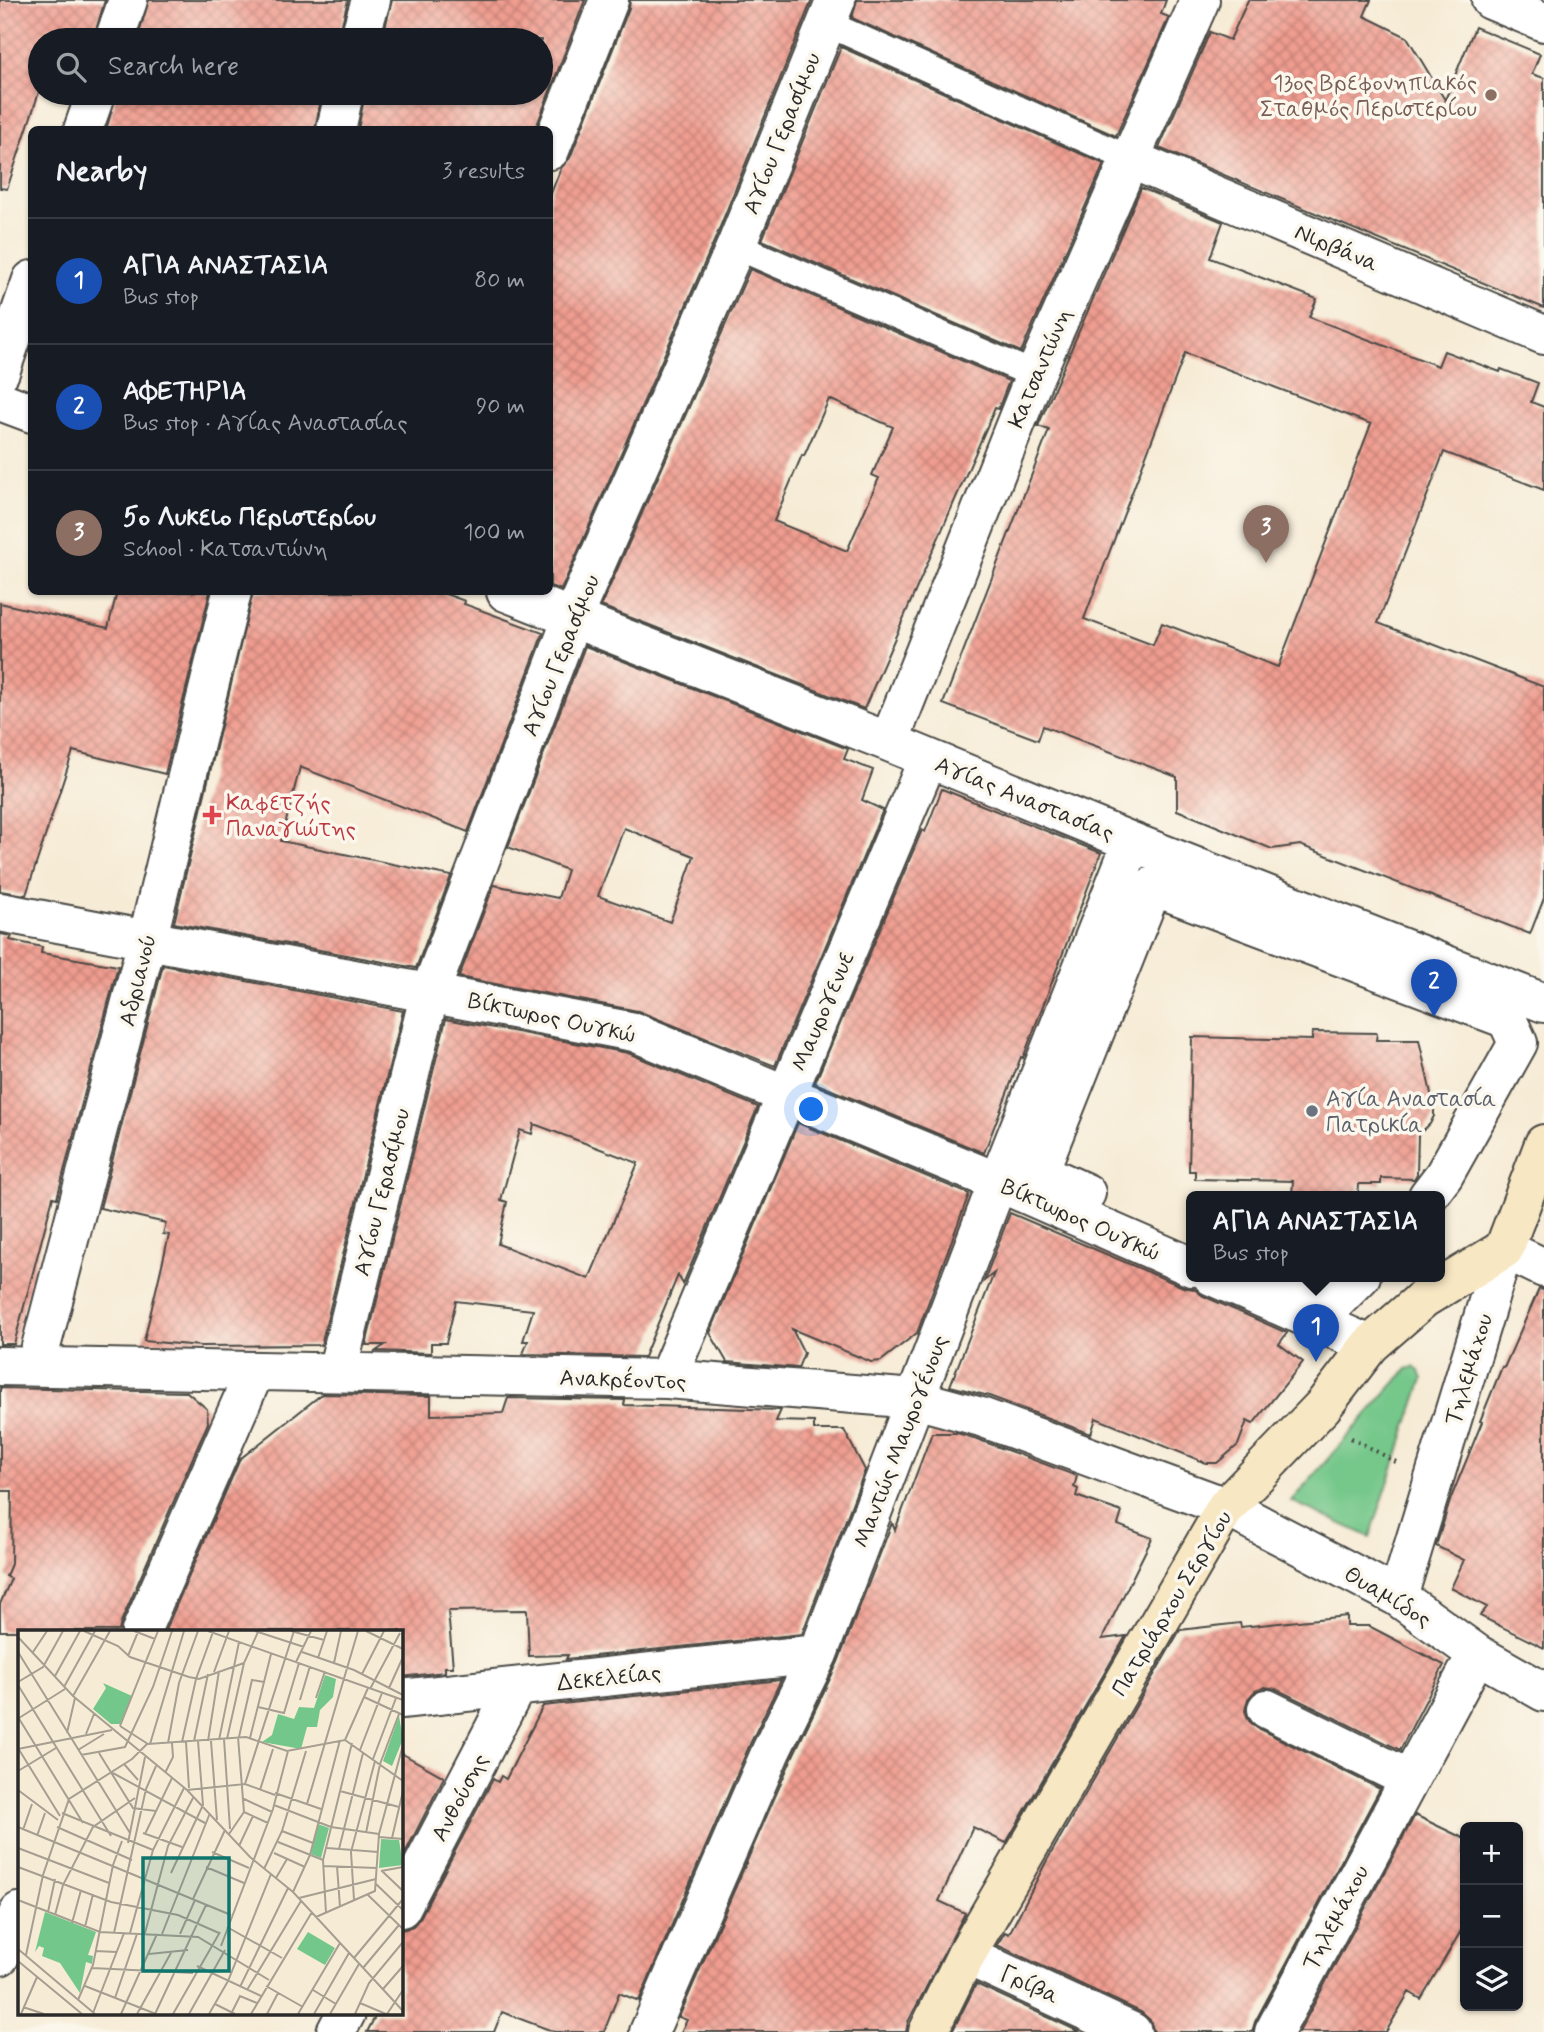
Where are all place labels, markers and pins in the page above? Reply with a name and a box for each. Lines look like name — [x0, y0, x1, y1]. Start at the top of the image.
place label: 13ος Βρεφονηπιακός Σταθμός Περιστερίου — [1260, 69, 1477, 125]
marker: 13ος Βρεφονηπιακός Σταθμός Περιστερίου — [1483, 87, 1499, 103]
pin: 3 — [1243, 505, 1289, 563]
place label: Καφετζής Παναγιώτης — [226, 789, 356, 845]
marker: Καφετζής Παναγιώτης — [204, 807, 220, 823]
pin: 2 — [1411, 959, 1457, 1017]
place label: Αγία Αναστασία Πατρικία — [1326, 1085, 1497, 1141]
marker: Αγία Αναστασία Πατρικία — [1304, 1103, 1320, 1119]
pin: 1 — [1293, 1304, 1339, 1362]

